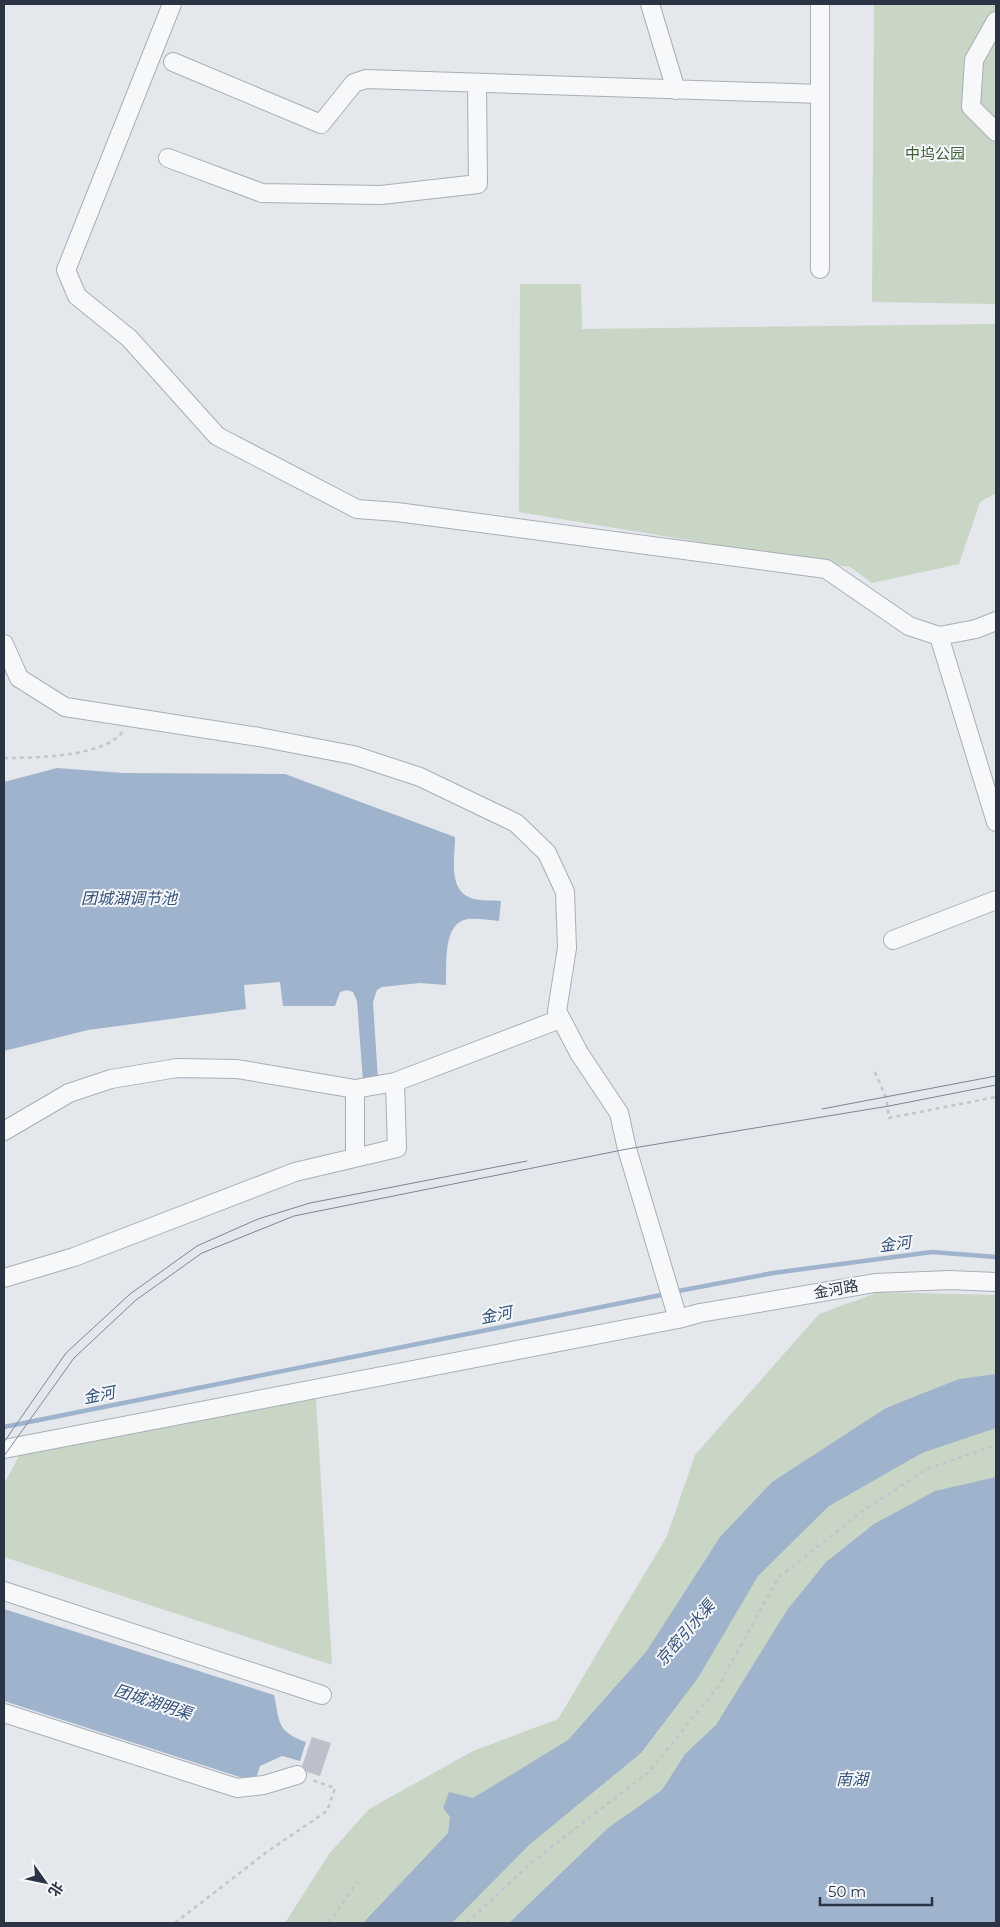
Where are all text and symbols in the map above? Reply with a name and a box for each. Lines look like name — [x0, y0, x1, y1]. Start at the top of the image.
park label: 中坞公园 — [905, 144, 965, 163]
water label: 团城湖调节池 — [81, 889, 179, 908]
water label: 金河 — [878, 1232, 915, 1255]
street label: 金河路 — [812, 1276, 860, 1302]
water label: 金河 — [478, 1302, 516, 1327]
water label: 金河 — [81, 1382, 119, 1407]
water label: 京密引水渠 — [652, 1595, 720, 1669]
water label: 团城湖明渠 — [112, 1681, 196, 1724]
water label: 南湖 — [836, 1770, 871, 1789]
north arrow — [20, 1857, 70, 1907]
scale bar — [820, 1874, 932, 1906]
text: 北 — [45, 1878, 67, 1900]
text: 50 m — [828, 1882, 866, 1901]

